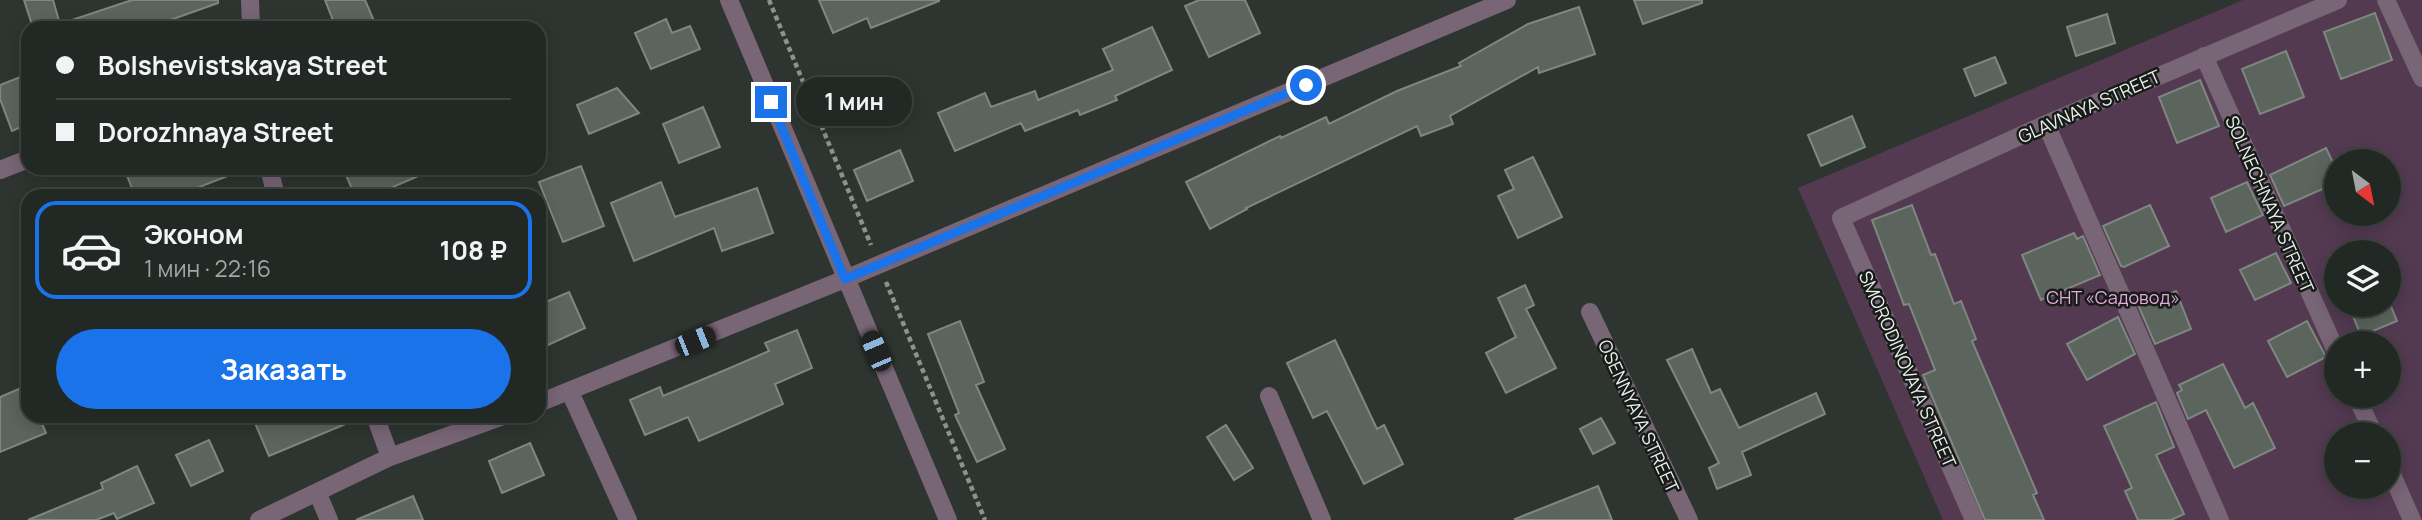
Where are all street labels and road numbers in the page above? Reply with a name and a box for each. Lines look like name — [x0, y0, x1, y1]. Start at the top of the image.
street label: GLAVNAYA STREET — [2014, 64, 2164, 148]
street label: SOLNECHNAYA STREET — [2220, 112, 2320, 297]
street label: SMORODINOVAYA STREET — [1854, 267, 1962, 471]
street label: OSENNYAYA STREET — [1593, 336, 1685, 497]

